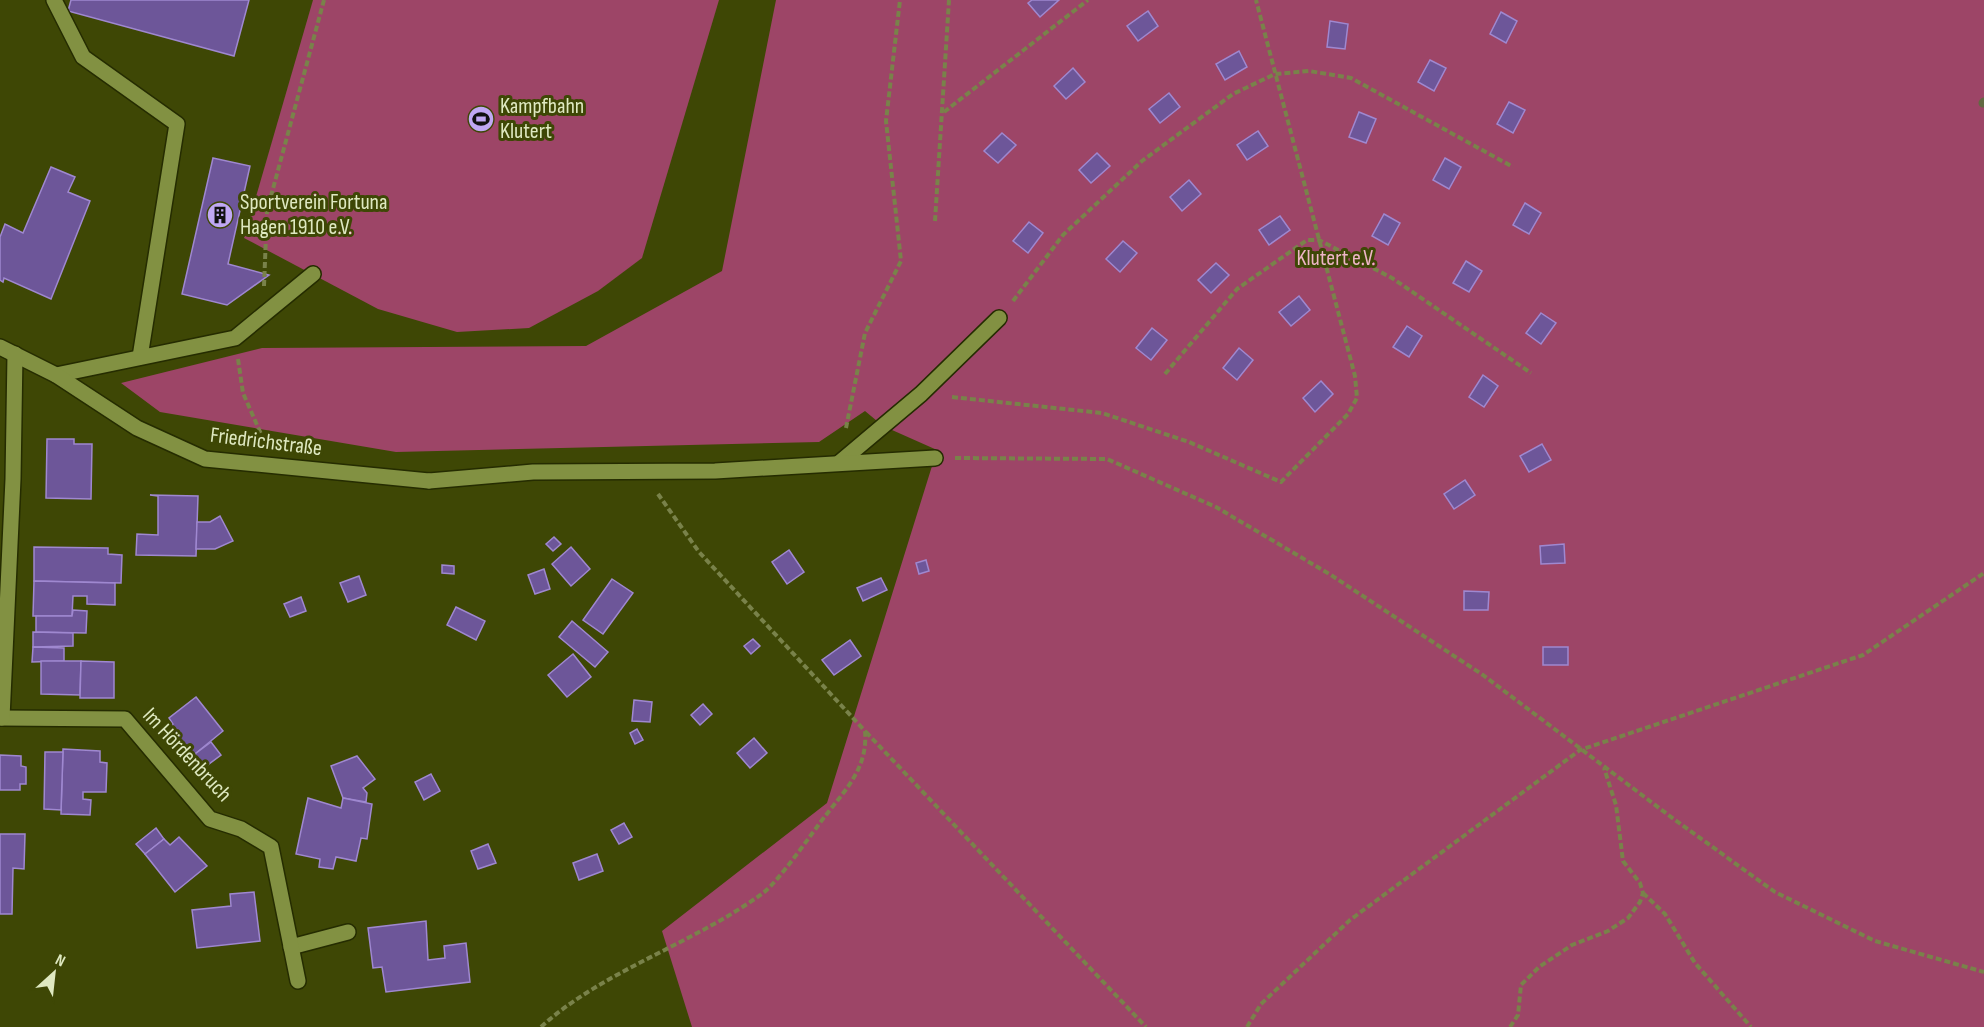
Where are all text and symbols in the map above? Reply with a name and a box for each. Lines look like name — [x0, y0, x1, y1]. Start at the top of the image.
place label: Kampfbahn Klutert — [500, 93, 584, 145]
sports icon: Kampfbahn Klutert — [466, 104, 496, 134]
place label: Sportverein Fortuna Hagen 1910 e.V. — [240, 189, 388, 241]
building icon: Sportverein Fortuna Hagen 1910 e.V. — [205, 200, 235, 230]
park label: Klutert e.V. — [1296, 245, 1376, 272]
street label: Friedrichstraße — [209, 422, 323, 462]
street label: Im Hördenbruch — [137, 702, 237, 808]
north arrow — [24, 943, 84, 1003]
text: N — [52, 951, 68, 971]

